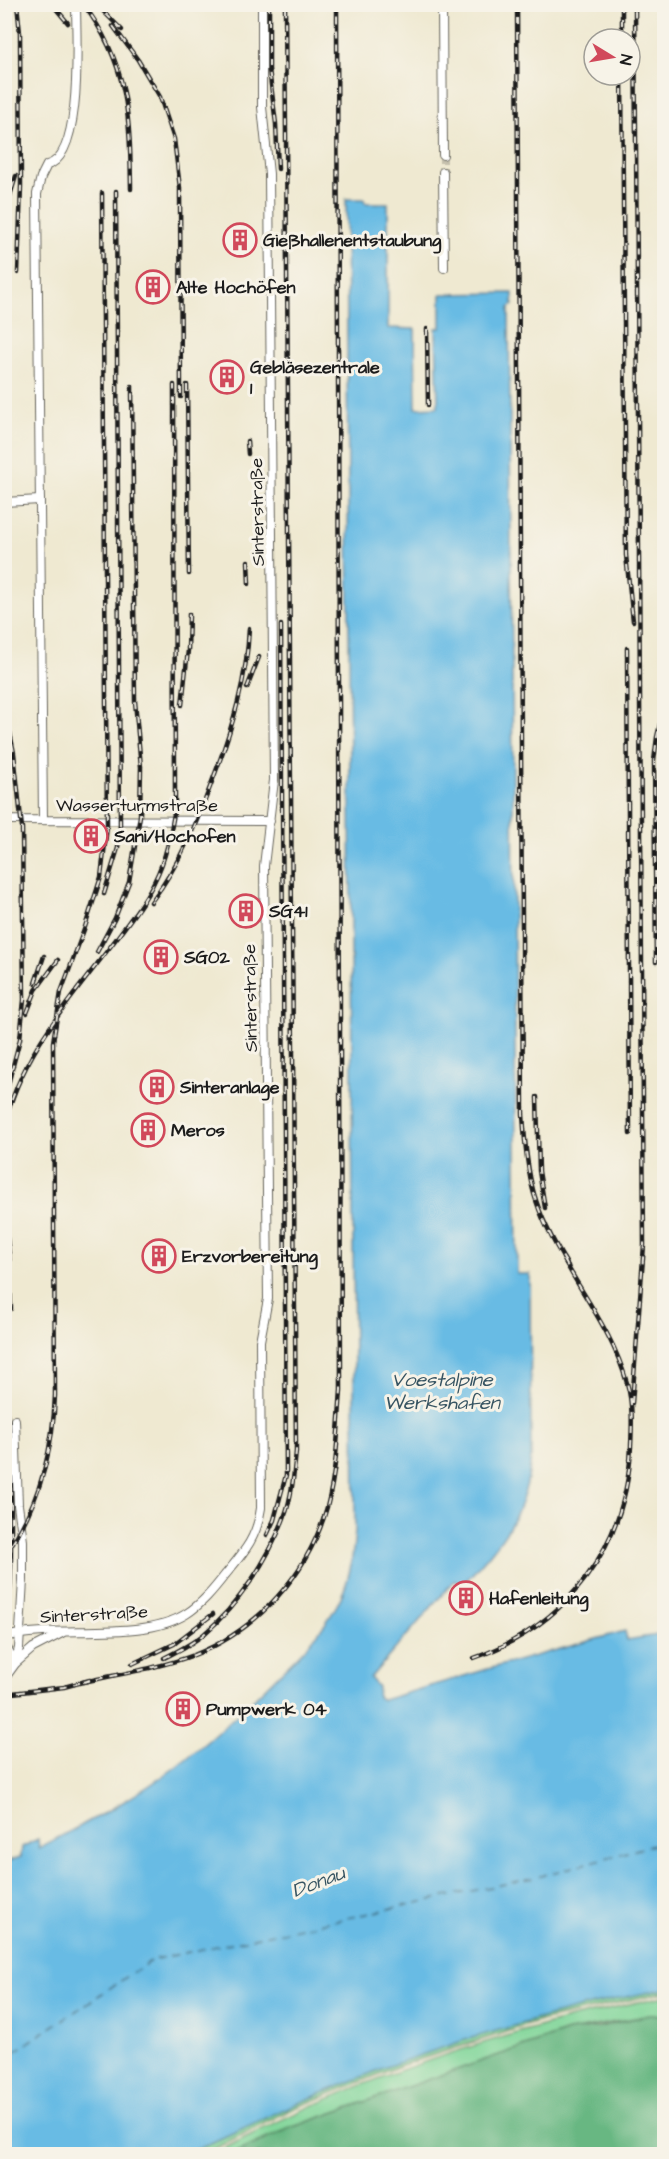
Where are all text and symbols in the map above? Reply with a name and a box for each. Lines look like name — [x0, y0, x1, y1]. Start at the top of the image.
north arrow — [582, 27, 642, 87]
text: N — [614, 53, 637, 67]
building icon: Gießhallenentstaubung — [222, 222, 258, 258]
place label: Gießhallenentstaubung — [263, 228, 442, 254]
building icon: Alte Hochöfen — [135, 269, 171, 305]
place label: Alte Hochöfen — [176, 275, 295, 300]
place label: Gebläsezentrale 1 — [250, 355, 380, 401]
building icon: Gebläsezentrale 1 — [209, 359, 245, 395]
street label: Sinterstraße — [244, 457, 271, 566]
street label: Wasserturmstraße — [56, 793, 218, 818]
building icon: Sani/Hochofen — [73, 818, 109, 854]
place label: Sani/Hochofen — [113, 824, 236, 849]
building icon: SG41 — [228, 893, 264, 929]
place label: SG41 — [268, 899, 308, 924]
building icon: SG02 — [143, 939, 179, 975]
street label: Sinterstraße — [237, 943, 264, 1052]
place label: SG02 — [183, 945, 230, 970]
building icon: Sinteranlage — [139, 1069, 175, 1105]
place label: Sinteranlage — [179, 1075, 280, 1101]
building icon: Meros — [130, 1112, 166, 1148]
place label: Meros — [171, 1118, 225, 1143]
building icon: Erzvorbereitung — [141, 1238, 177, 1274]
place label: Erzvorbereitung — [182, 1244, 319, 1270]
water label: Voestalpine Werkshafen — [384, 1366, 502, 1417]
building icon: Hafenleitung — [448, 1580, 484, 1616]
place label: Hafenleitung — [489, 1586, 589, 1612]
street label: Sinterstraße — [39, 1599, 149, 1630]
building icon: Pumpwerk 04 — [165, 1691, 201, 1727]
place label: Pumpwerk 04 — [206, 1697, 327, 1722]
water label: Donau — [288, 1858, 351, 1905]

